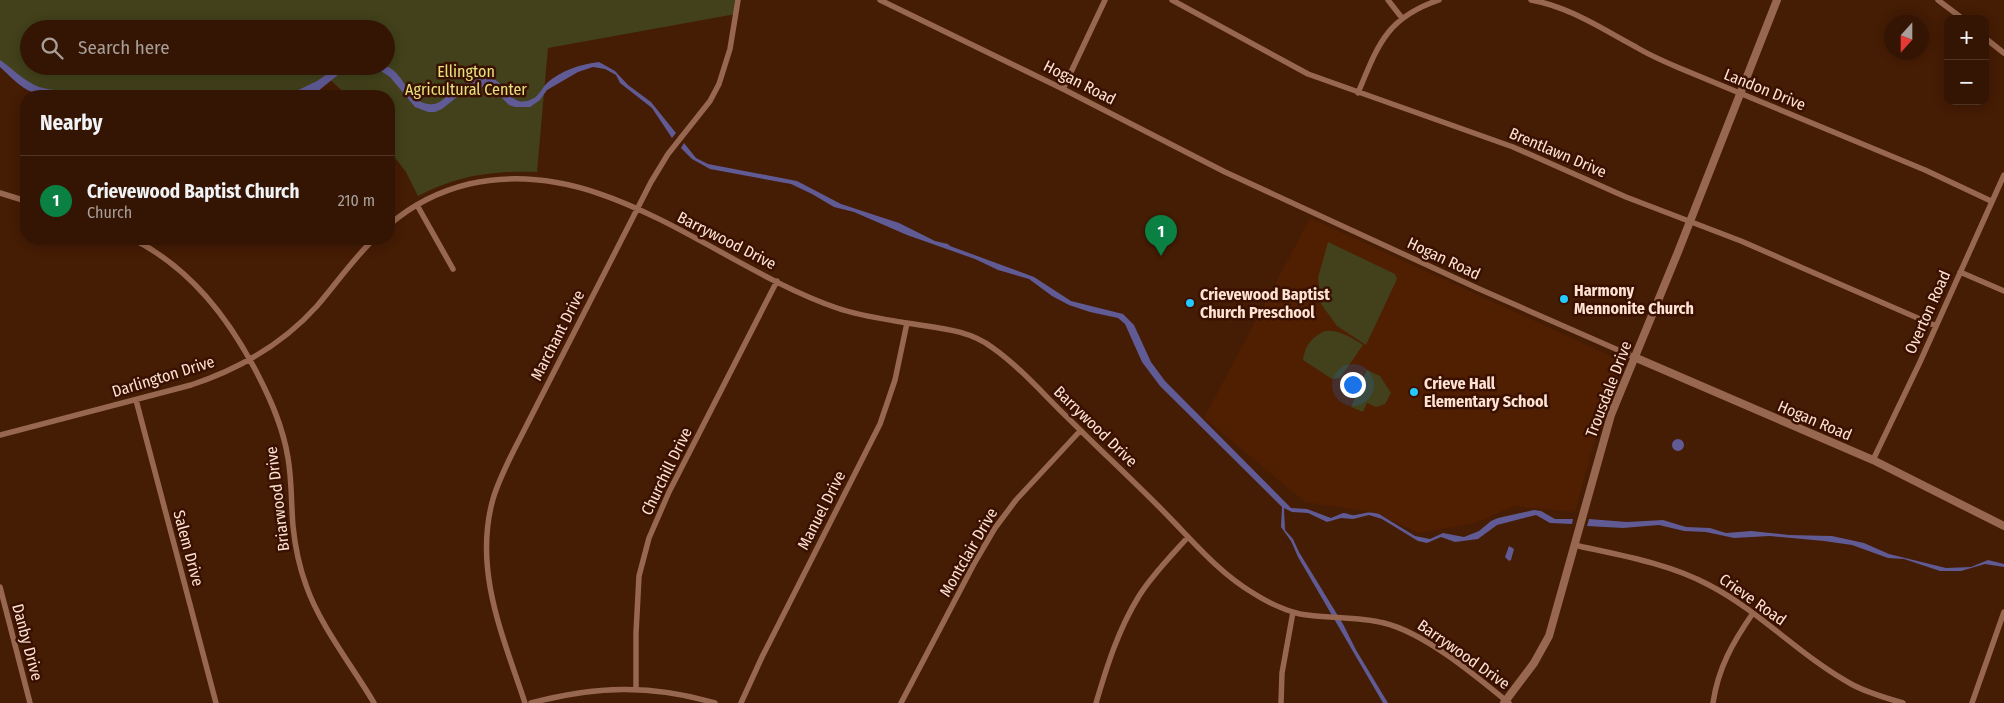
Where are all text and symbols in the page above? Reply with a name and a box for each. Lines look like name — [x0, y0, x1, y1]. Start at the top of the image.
north arrow — [1884, 15, 1929, 60]
map controls — [1944, 15, 1989, 105]
button: + — [1944, 15, 1989, 60]
search box — [20, 20, 395, 75]
icon: search — [38, 34, 66, 62]
text: Search here — [78, 36, 170, 59]
street label: Hogan Road — [1040, 56, 1119, 109]
button: − — [1944, 60, 1989, 105]
park label: Ellington Agricultural Center — [405, 62, 527, 99]
street label: Landon Drive — [1721, 64, 1808, 114]
text: Nearby — [40, 110, 102, 136]
street label: Brentlawn Drive — [1506, 123, 1609, 182]
text: Crievewood Baptist Church — [87, 180, 299, 203]
text: 1 — [53, 191, 59, 210]
text: 210 m — [338, 191, 375, 210]
text: Church — [87, 203, 132, 222]
street label: Barrywood Drive — [674, 207, 779, 274]
pin: 1 — [1145, 215, 1177, 256]
street label: Hogan Road — [1404, 233, 1483, 284]
street label: Overton Road — [1901, 268, 1954, 357]
place label: Harmony Mennonite Church — [1574, 281, 1694, 318]
place label: Crievewood Baptist Church Preschool — [1200, 285, 1330, 322]
street label: Marchant Drive — [527, 287, 588, 384]
marker: Harmony Mennonite Church — [1558, 293, 1570, 305]
marker: Crievewood Baptist Church Preschool — [1184, 297, 1196, 309]
street label: Trousdale Drive — [1581, 338, 1636, 440]
street label: Darlington Drive — [110, 352, 217, 401]
your location — [1340, 372, 1366, 398]
place label: Crieve Hall Elementary School — [1424, 374, 1549, 411]
street label: Barrywood Drive — [1050, 382, 1141, 471]
marker: Crieve Hall Elementary School — [1408, 386, 1420, 398]
street label: Hogan Road — [1775, 396, 1855, 445]
street label: Churchill Drive — [637, 424, 696, 518]
street label: Briarwood Drive — [262, 445, 293, 552]
street label: Manuel Drive — [794, 468, 849, 553]
street label: Montclair Drive — [935, 504, 1002, 600]
street label: Salem Drive — [169, 508, 208, 588]
street label: Crieve Road — [1716, 569, 1790, 629]
street label: Danby Drive — [8, 602, 47, 683]
street label: Barrywood Drive — [1414, 616, 1514, 693]

